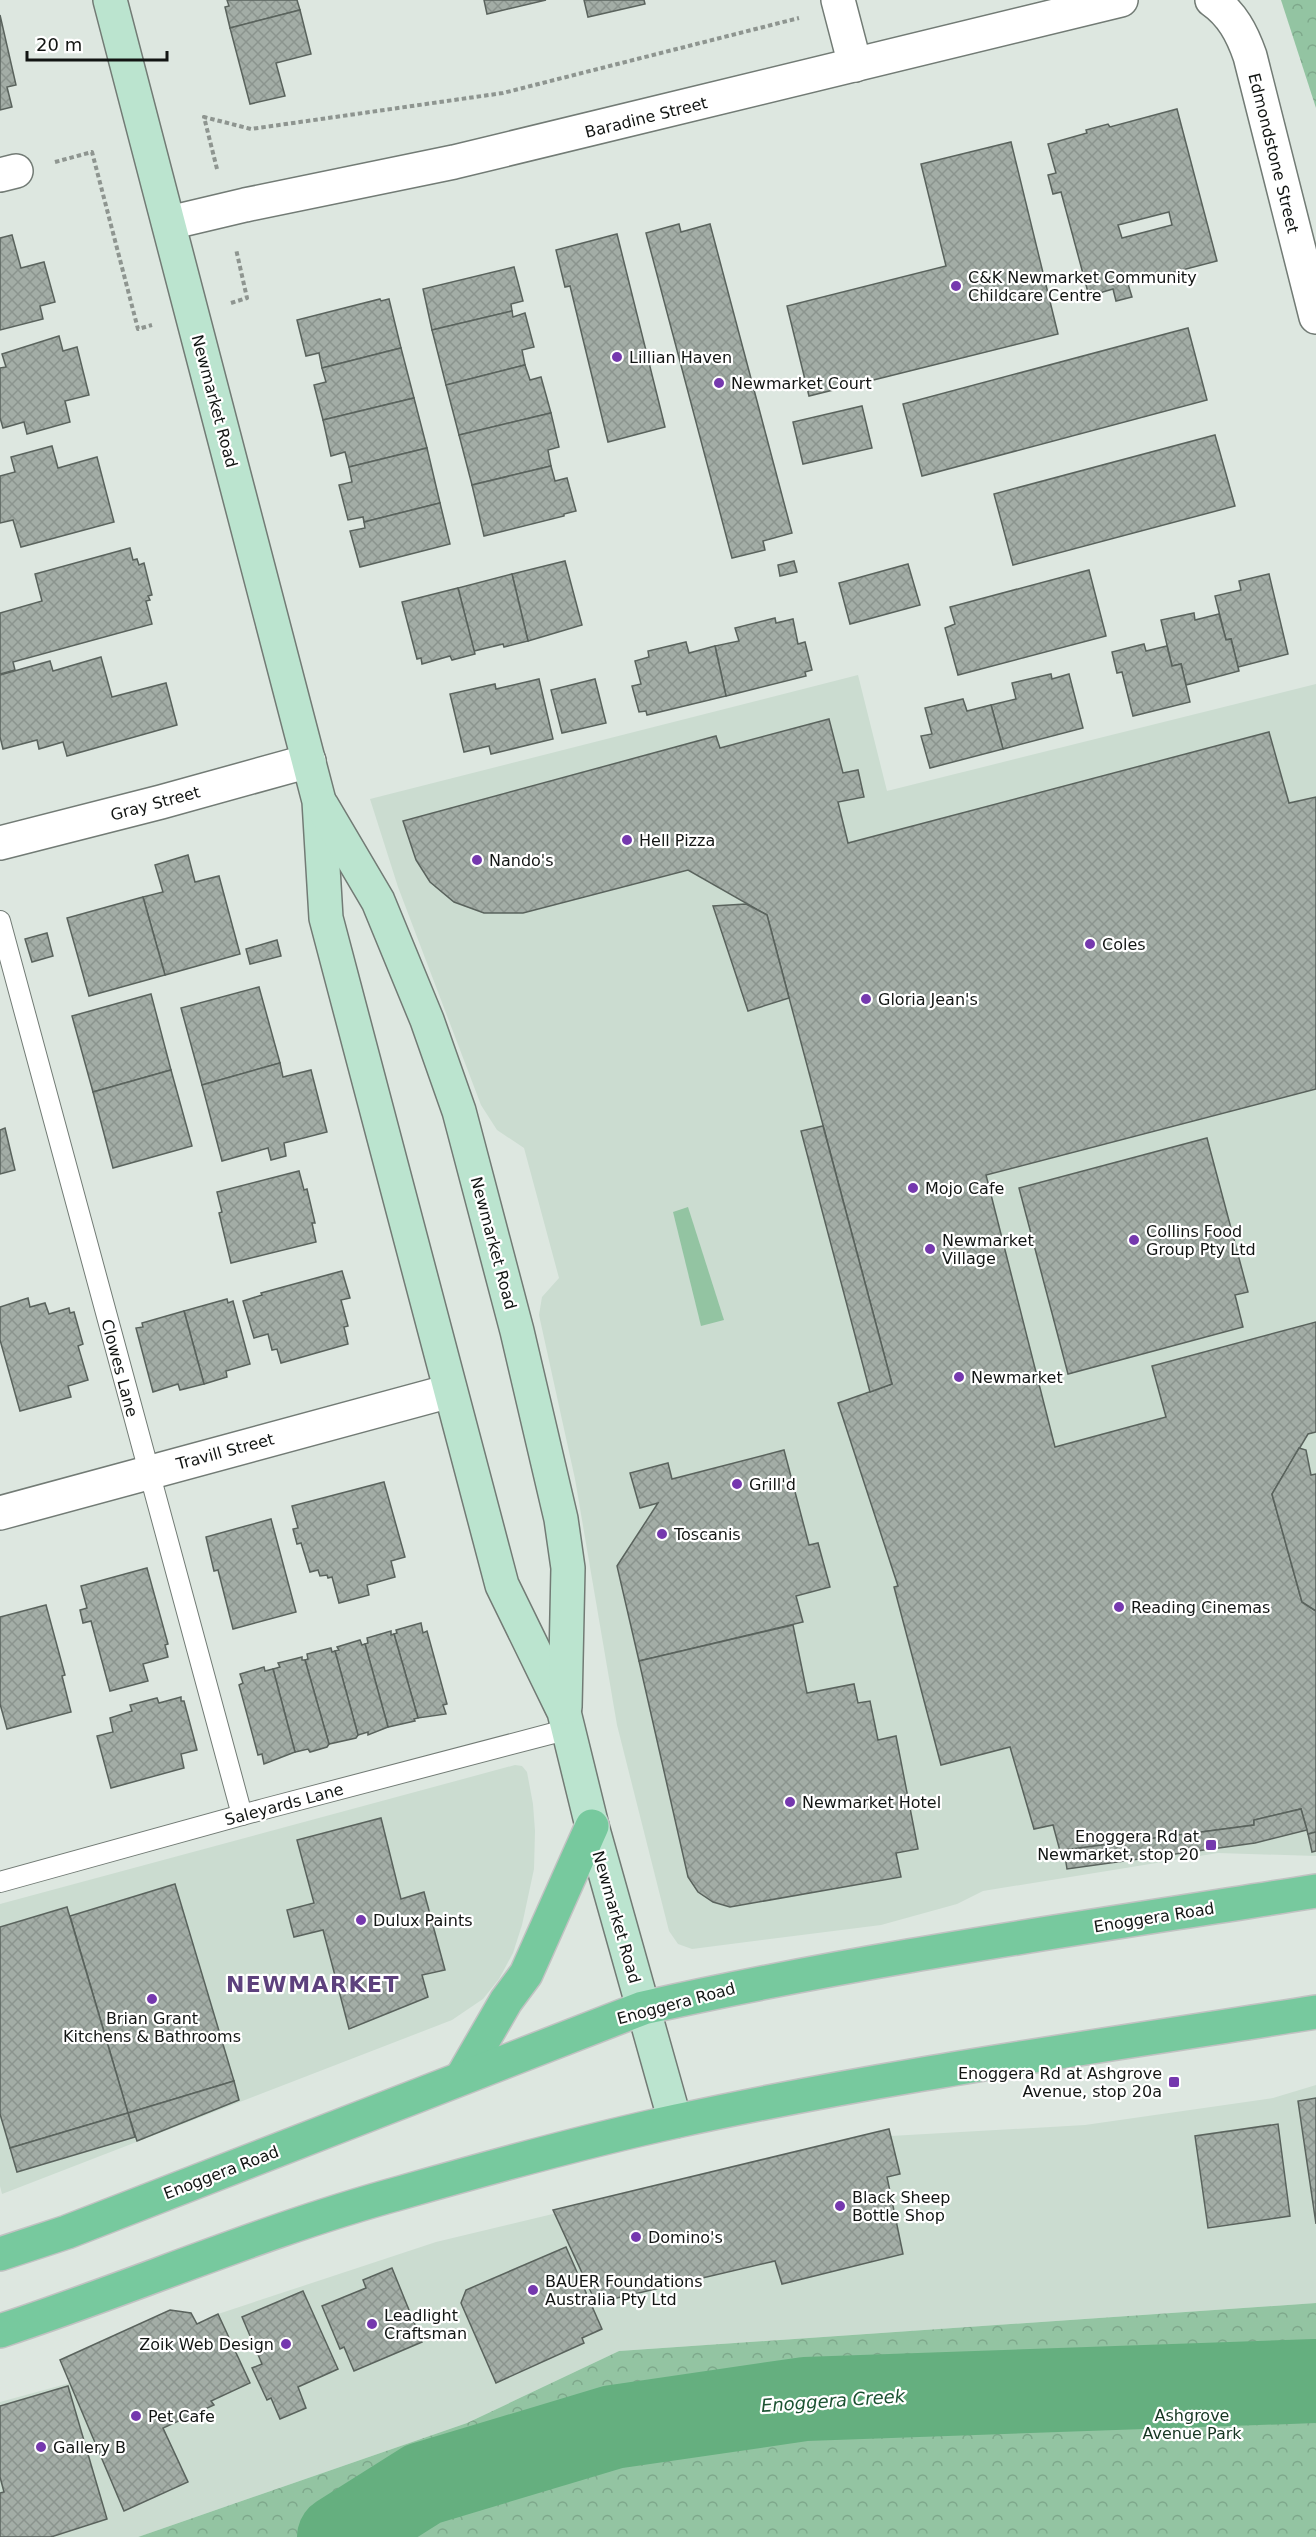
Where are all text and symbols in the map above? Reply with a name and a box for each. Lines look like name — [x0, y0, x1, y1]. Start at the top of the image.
scale bar — [27, 24, 166, 62]
text: 20 m — [36, 34, 82, 55]
street label: Edmondstone Street — [1244, 71, 1303, 235]
street label: Baradine Street — [583, 93, 709, 142]
place label: C&K Newmarket Community Childcare Centre — [968, 268, 1197, 305]
marker: C&K Newmarket Community Childcare Centre — [949, 279, 963, 293]
street label: Newmarket Road — [188, 333, 241, 470]
place label: Lillian Haven — [629, 348, 732, 367]
marker: Lillian Haven — [610, 350, 624, 364]
place label: Newmarket Court — [731, 374, 872, 393]
marker: Newmarket Court — [712, 376, 726, 390]
street label: Gray Street — [108, 782, 202, 825]
place label: Hell Pizza — [639, 831, 715, 850]
marker: Hell Pizza — [620, 833, 634, 847]
place label: Nando's — [489, 851, 554, 870]
marker: Nando's — [470, 853, 484, 867]
place label: Coles — [1102, 935, 1146, 954]
marker: Coles — [1083, 937, 1097, 951]
place label: Gloria Jean's — [878, 990, 978, 1009]
marker: Gloria Jean's — [859, 992, 873, 1006]
street label: Newmarket Road — [467, 1175, 520, 1312]
place label: Mojo Cafe — [925, 1179, 1004, 1198]
marker: Mojo Cafe — [906, 1181, 920, 1195]
place label: Collins Food Group Pty Ltd — [1146, 1222, 1256, 1259]
place label: Newmarket Village — [942, 1231, 1034, 1268]
marker: Collins Food Group Pty Ltd — [1127, 1233, 1141, 1247]
marker: Newmarket Village — [923, 1242, 937, 1256]
street label: Clowes Lane — [97, 1317, 142, 1419]
place label: Newmarket — [971, 1368, 1063, 1387]
marker: Newmarket — [952, 1370, 966, 1384]
street label: Travill Street — [173, 1429, 276, 1474]
place label: Grill'd — [749, 1475, 796, 1494]
marker: Grill'd — [730, 1477, 744, 1491]
place label: Toscanis — [673, 1525, 741, 1544]
marker: Toscanis — [655, 1527, 669, 1541]
place label: Reading Cinemas — [1131, 1598, 1270, 1617]
marker: Reading Cinemas — [1112, 1600, 1126, 1614]
street label: Saleyards Lane — [223, 1780, 346, 1829]
place label: Newmarket Hotel — [802, 1793, 941, 1812]
marker: Newmarket Hotel — [783, 1795, 797, 1809]
place label: Enoggera Rd at Newmarket, stop 20 — [1037, 1827, 1199, 1864]
marker: Enoggera Rd at Newmarket, stop 20 — [1204, 1838, 1218, 1852]
street label: Newmarket Road — [589, 1849, 645, 1986]
street label: Enoggera Road — [1092, 1899, 1216, 1936]
place label: Dulux Paints — [373, 1911, 473, 1930]
marker: Dulux Paints — [354, 1913, 368, 1927]
district label: NEWMARKET — [226, 1972, 400, 1997]
street label: Enoggera Road — [615, 1979, 737, 2028]
marker: Brian Grant Kitchens & Bathrooms — [145, 1992, 159, 2006]
place label: Brian Grant Kitchens & Bathrooms — [63, 2009, 241, 2046]
place label: Enoggera Rd at Ashgrove Avenue, stop 20a — [958, 2064, 1162, 2101]
marker: Enoggera Rd at Ashgrove Avenue, stop 20a — [1167, 2075, 1181, 2089]
street label: Enoggera Road — [161, 2142, 281, 2203]
place label: Black Sheep Bottle Shop — [852, 2188, 951, 2225]
marker: Black Sheep Bottle Shop — [833, 2199, 847, 2213]
place label: Domino's — [648, 2228, 723, 2247]
marker: Domino's — [629, 2230, 643, 2244]
place label: BAUER Foundations Australia Pty Ltd — [545, 2272, 703, 2309]
marker: BAUER Foundations Australia Pty Ltd — [526, 2283, 540, 2297]
place label: Leadlight Craftsman — [384, 2306, 467, 2343]
marker: Leadlight Craftsman — [365, 2317, 379, 2331]
place label: Zoik Web Design — [139, 2335, 274, 2354]
marker: Zoik Web Design — [279, 2337, 293, 2351]
water label: Enoggera Creek — [760, 2385, 907, 2416]
park label: Ashgrove Avenue Park — [1142, 2406, 1242, 2443]
place label: Pet Cafe — [148, 2407, 215, 2426]
marker: Pet Cafe — [129, 2409, 143, 2423]
place label: Gallery B — [53, 2438, 126, 2457]
marker: Gallery B — [34, 2440, 48, 2454]

